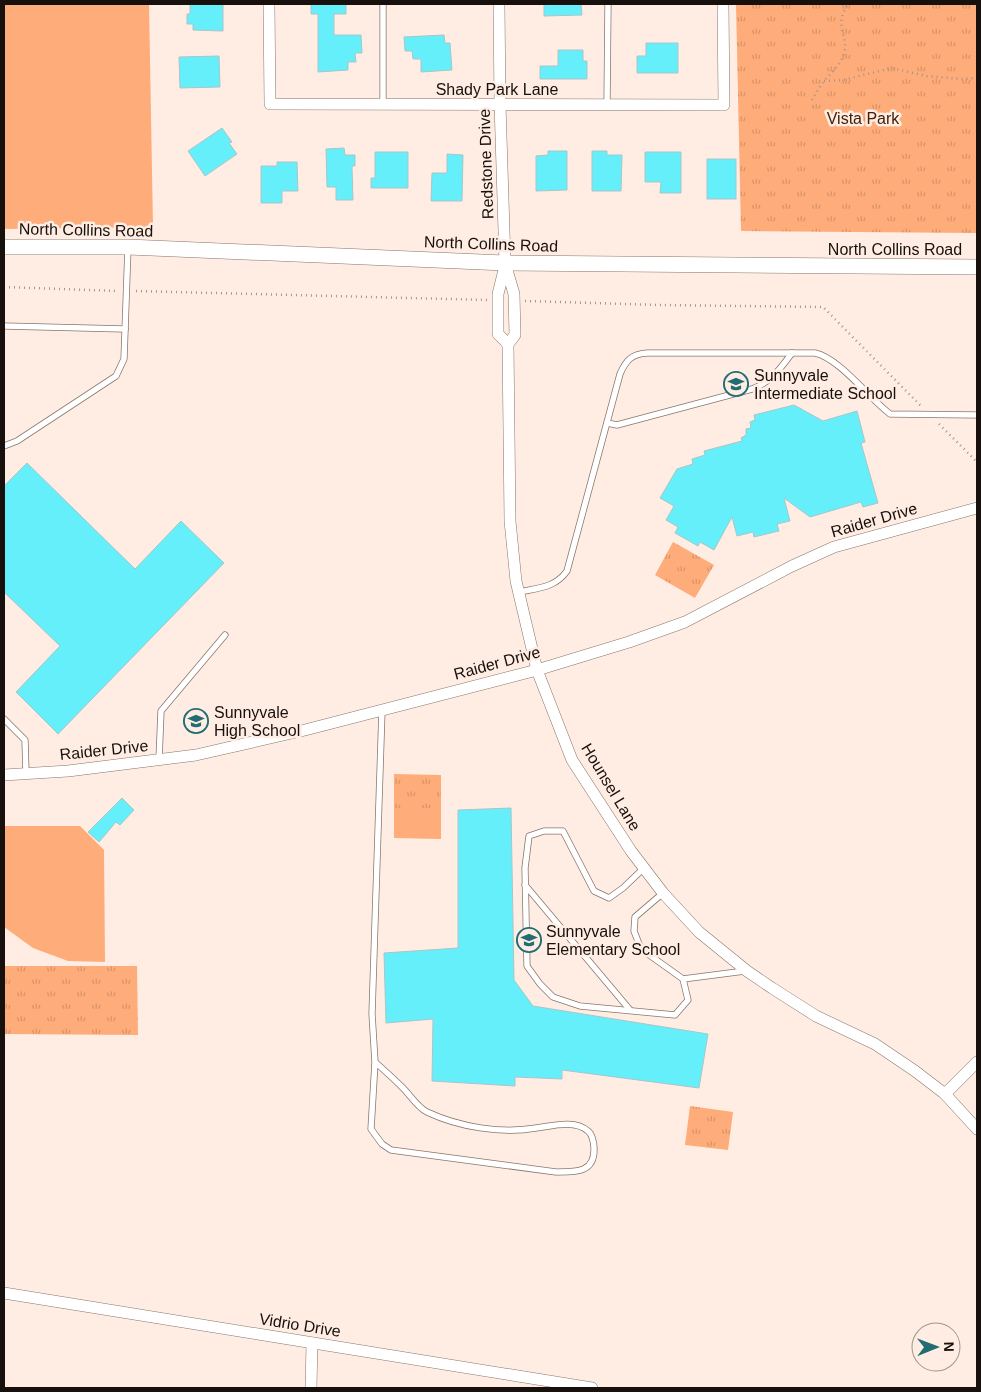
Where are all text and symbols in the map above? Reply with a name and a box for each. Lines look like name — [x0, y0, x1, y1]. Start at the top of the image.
street label: Shady Park Lane — [436, 81, 558, 98]
street label: Redstone Drive — [476, 109, 496, 219]
park label: Vista Park — [827, 110, 900, 127]
street label: North Collins Road — [19, 220, 153, 240]
street label: North Collins Road — [424, 233, 558, 255]
street label: North Collins Road — [828, 241, 962, 258]
place label: Sunnyvale Intermediate School — [754, 367, 896, 402]
school or university icon: Sunnyvale Intermediate School — [723, 371, 749, 397]
street label: Raider Drive — [829, 500, 919, 540]
street label: Raider Drive — [452, 643, 542, 683]
place label: Sunnyvale High School — [214, 704, 300, 739]
school or university icon: Sunnyvale High School — [183, 708, 209, 734]
street label: Raider Drive — [59, 737, 149, 763]
street label: Hounsel Lane — [578, 740, 644, 834]
place label: Sunnyvale Elementary School — [546, 923, 680, 958]
school or university icon: Sunnyvale Elementary School — [516, 927, 542, 953]
street label: Vidrio Drive — [258, 1310, 342, 1340]
north arrow — [911, 1322, 961, 1372]
text: N — [941, 1342, 957, 1352]

